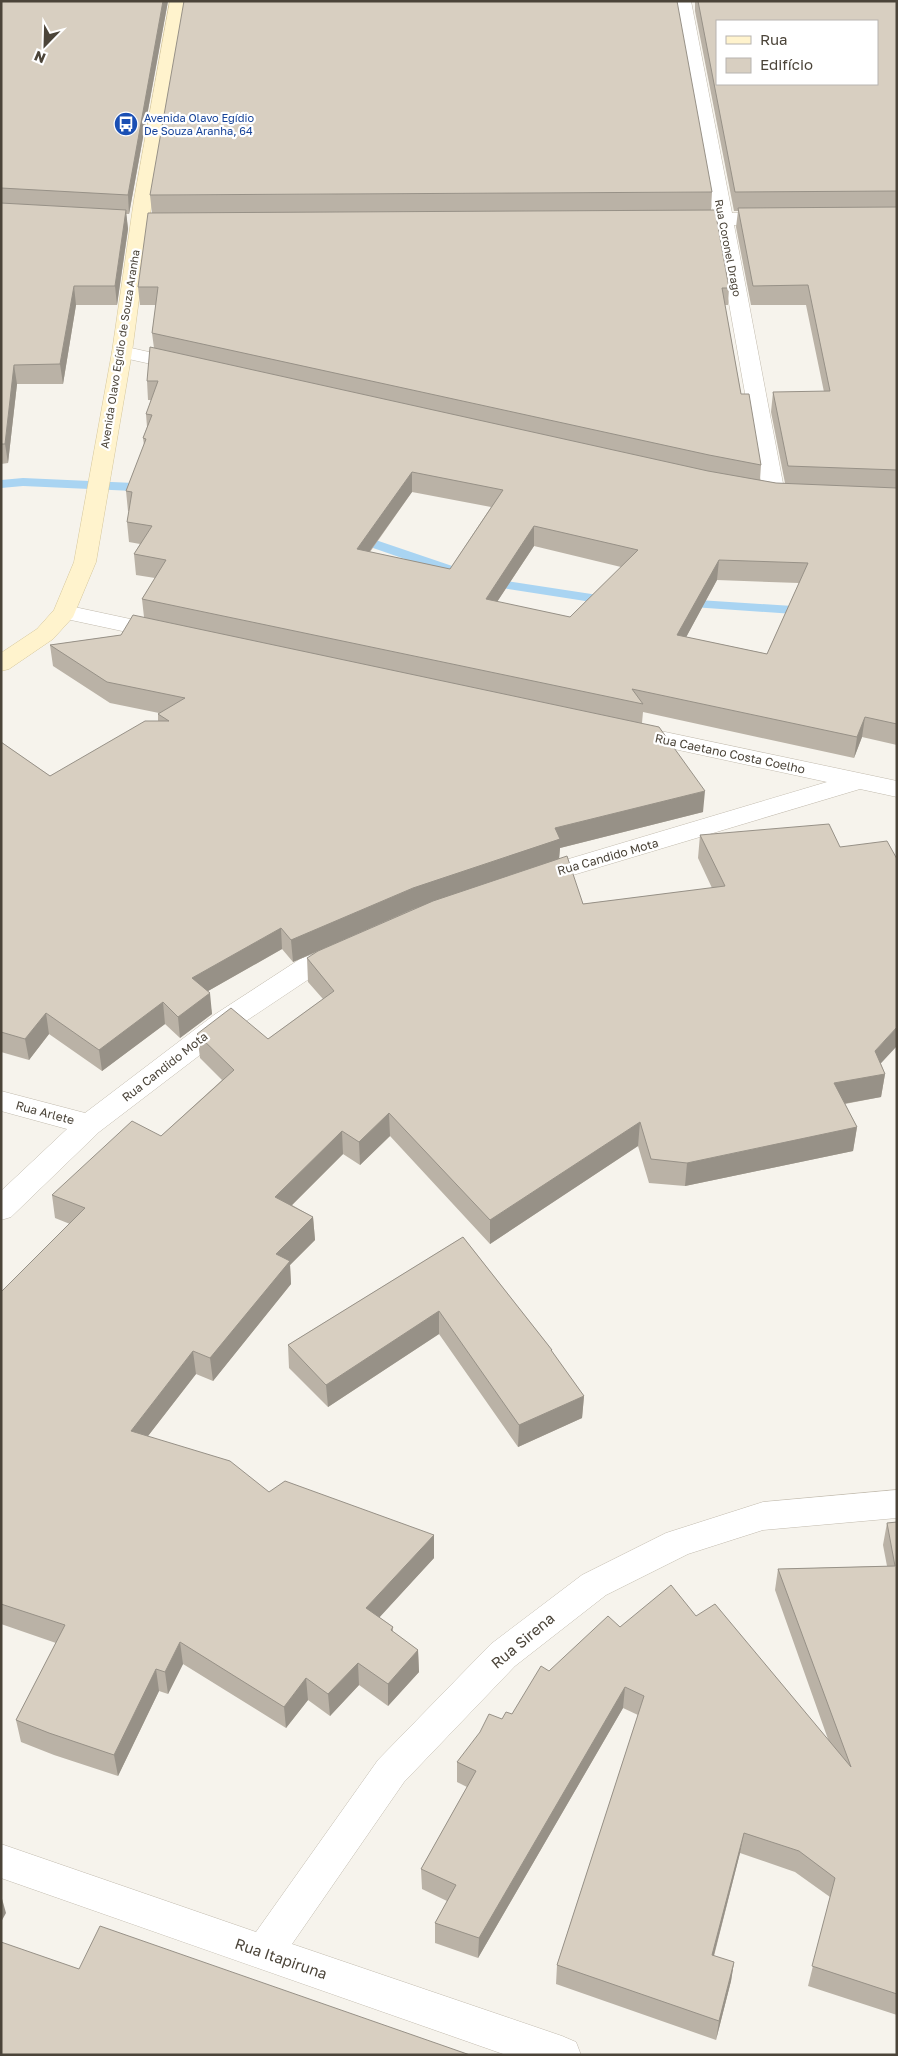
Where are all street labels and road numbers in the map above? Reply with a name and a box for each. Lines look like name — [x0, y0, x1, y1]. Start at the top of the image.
street label: Rua Coronel Drago — [713, 198, 744, 298]
street label: Avenida Olavo Egídio de Souza Aranha — [97, 249, 142, 449]
street label: Rua Caetano Costa Coelho — [654, 730, 807, 777]
street label: Rua Candido Mota — [556, 835, 660, 878]
street label: Rua Candido Mota — [119, 1029, 211, 1105]
street label: Rua Arlete — [14, 1097, 76, 1128]
street label: Rua Sirena — [487, 1609, 558, 1672]
street label: Rua Itapiruna — [233, 1934, 330, 1982]

